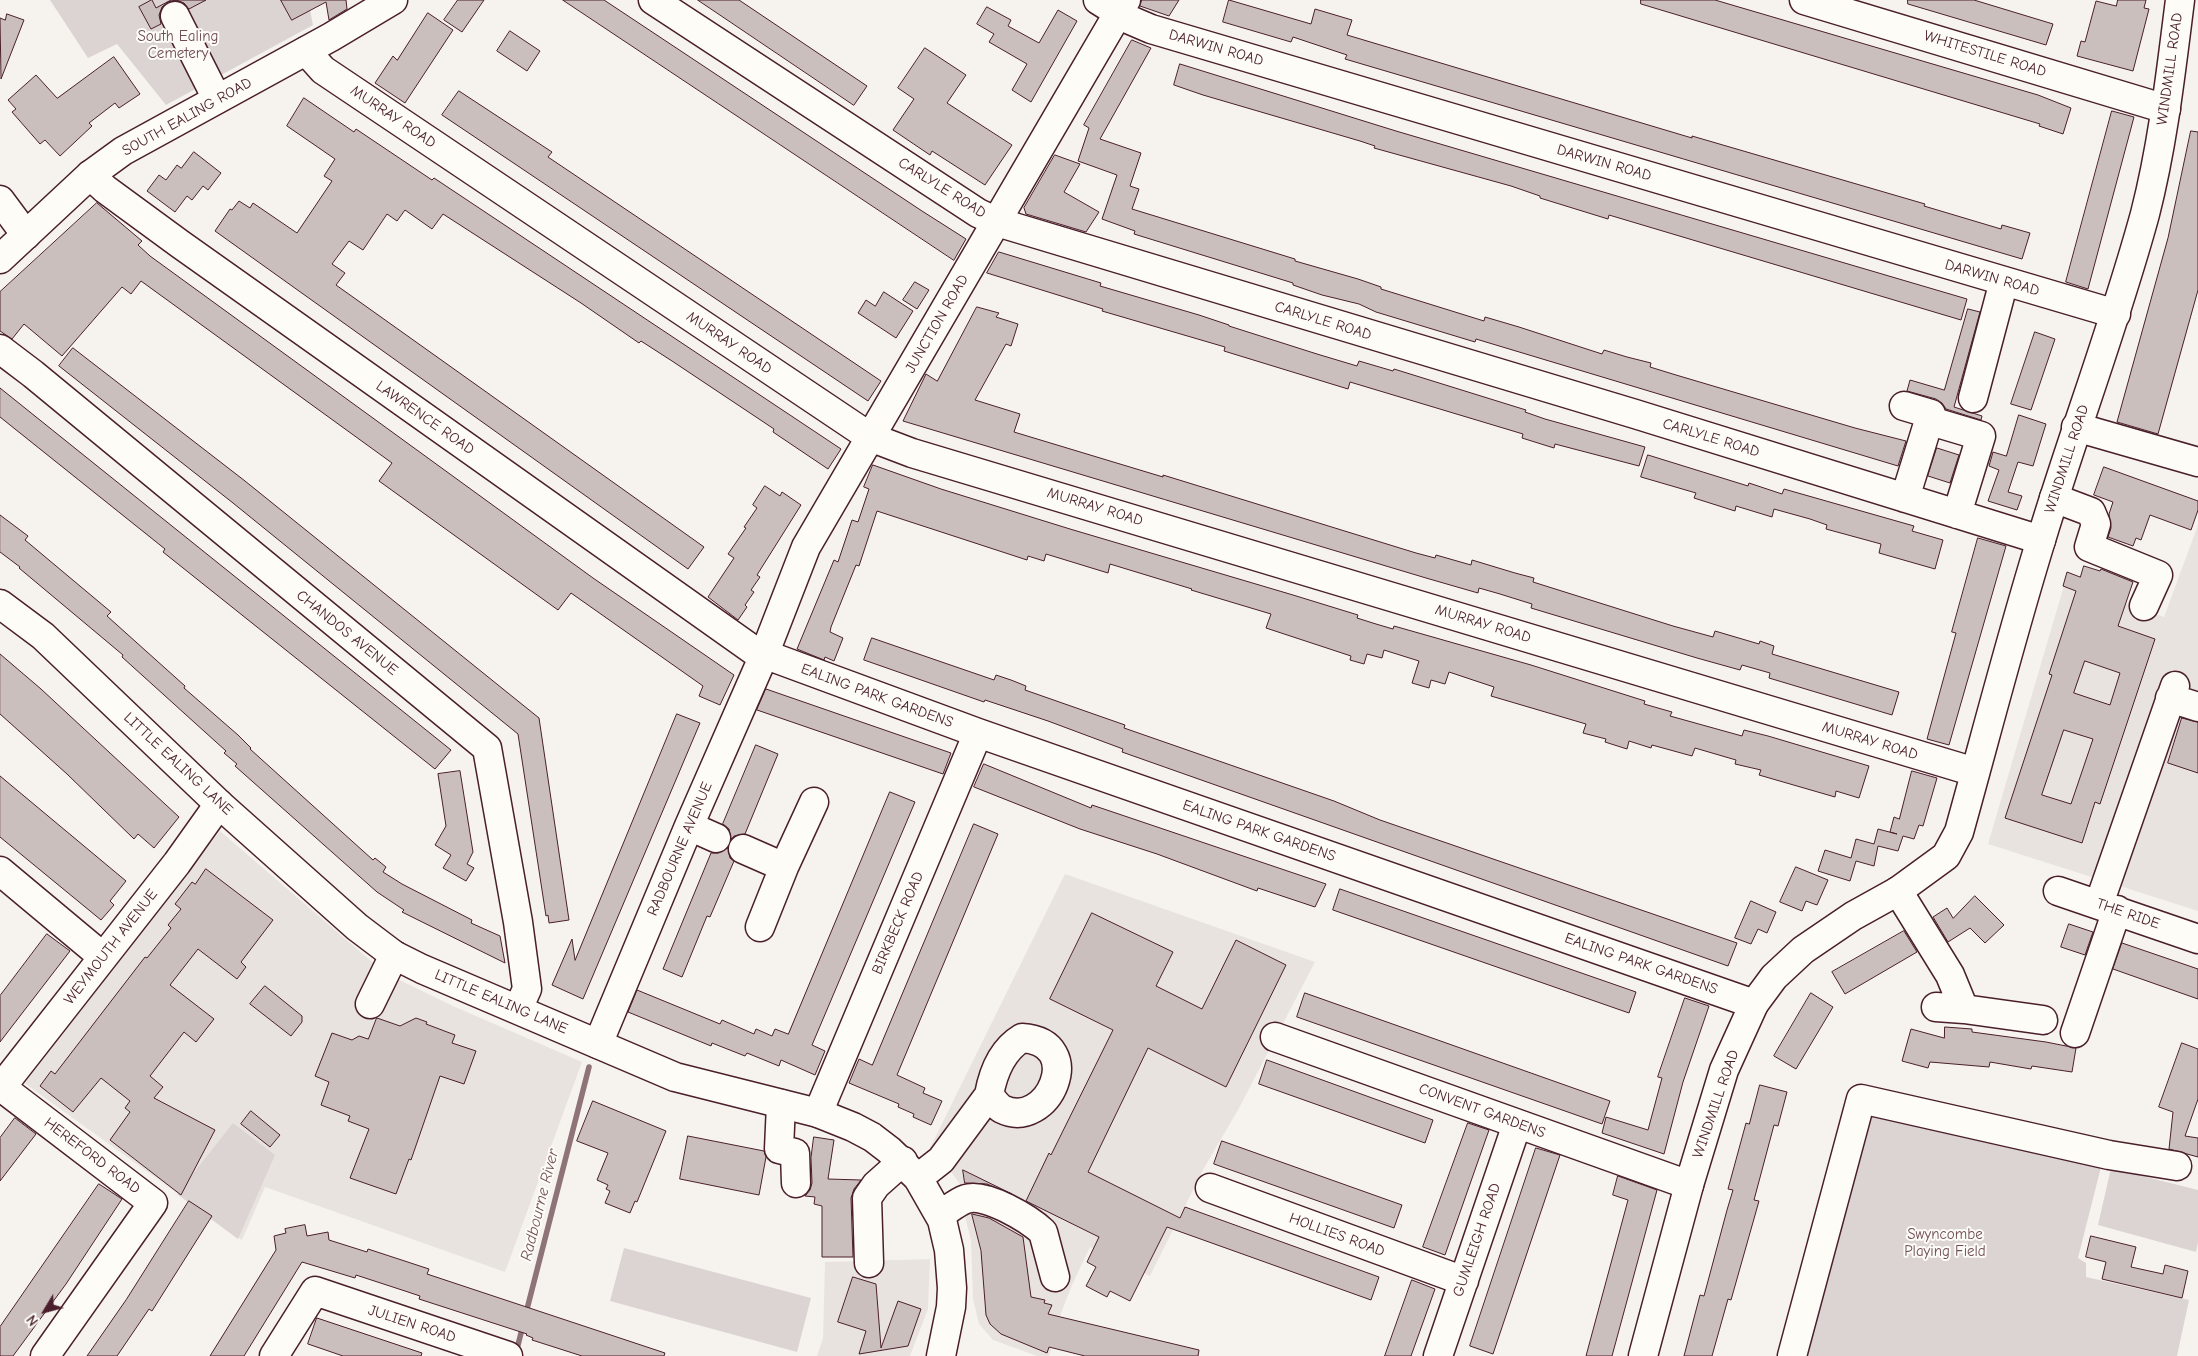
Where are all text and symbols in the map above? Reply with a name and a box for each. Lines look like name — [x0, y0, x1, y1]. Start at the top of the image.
street label: WINDMILL ROAD — [2153, 12, 2187, 126]
street label: DARWIN ROAD — [1167, 26, 1265, 70]
street label: WHITESTILE ROAD — [1922, 27, 2048, 81]
park label: South Ealing Cemetery — [138, 28, 218, 63]
street label: SOUTH EALING ROAD — [119, 74, 255, 160]
street label: MURRAY ROAD — [347, 82, 439, 152]
street label: DARWIN ROAD — [1555, 141, 1653, 185]
street label: CARLYLE ROAD — [895, 154, 989, 222]
street label: DARWIN ROAD — [1943, 256, 2041, 300]
street label: JUNCTION ROAD — [902, 272, 972, 376]
street label: CARLYLE ROAD — [1272, 298, 1374, 344]
street label: MURRAY ROAD — [683, 308, 775, 378]
street label: LAWRENCE ROAD — [372, 377, 478, 459]
street label: WINDMILL ROAD — [2041, 402, 2093, 516]
street label: CARLYLE ROAD — [1660, 415, 1762, 461]
street label: MURRAY ROAD — [1045, 484, 1145, 530]
street label: CHANDOS AVENUE — [293, 587, 401, 679]
street label: MURRAY ROAD — [1433, 601, 1533, 647]
street label: EALING PARK GARDENS — [798, 660, 956, 732]
street label: LITTLE EALING LANE — [120, 709, 236, 819]
street label: MURRAY ROAD — [1820, 718, 1920, 764]
street label: RADBOURNE AVENUE — [644, 779, 716, 919]
street label: EALING PARK GARDENS — [1180, 796, 1338, 866]
street label: BIRKBECK ROAD — [868, 869, 928, 977]
street label: WEYMOUTH AVENUE — [60, 886, 162, 1008]
street label: THE RIDE — [2094, 895, 2162, 933]
street label: EALING PARK GARDENS — [1562, 929, 1720, 999]
street label: LITTLE EALING LANE — [432, 966, 570, 1038]
street label: WINDMILL ROAD — [1689, 1048, 1743, 1160]
street label: CONVENT GARDENS — [1416, 1080, 1548, 1142]
street label: HEREFORD ROAD — [40, 1114, 144, 1198]
water label: Radbourne River — [517, 1147, 563, 1263]
street label: GUMLEIGH ROAD — [1449, 1181, 1505, 1299]
street label: HOLLIES ROAD — [1287, 1209, 1387, 1261]
park label: Swyncombe Playing Field — [1904, 1226, 1986, 1261]
north arrow — [20, 1286, 70, 1336]
street label: JULIEN ROAD — [366, 1301, 458, 1347]
text: N — [23, 1312, 42, 1329]

